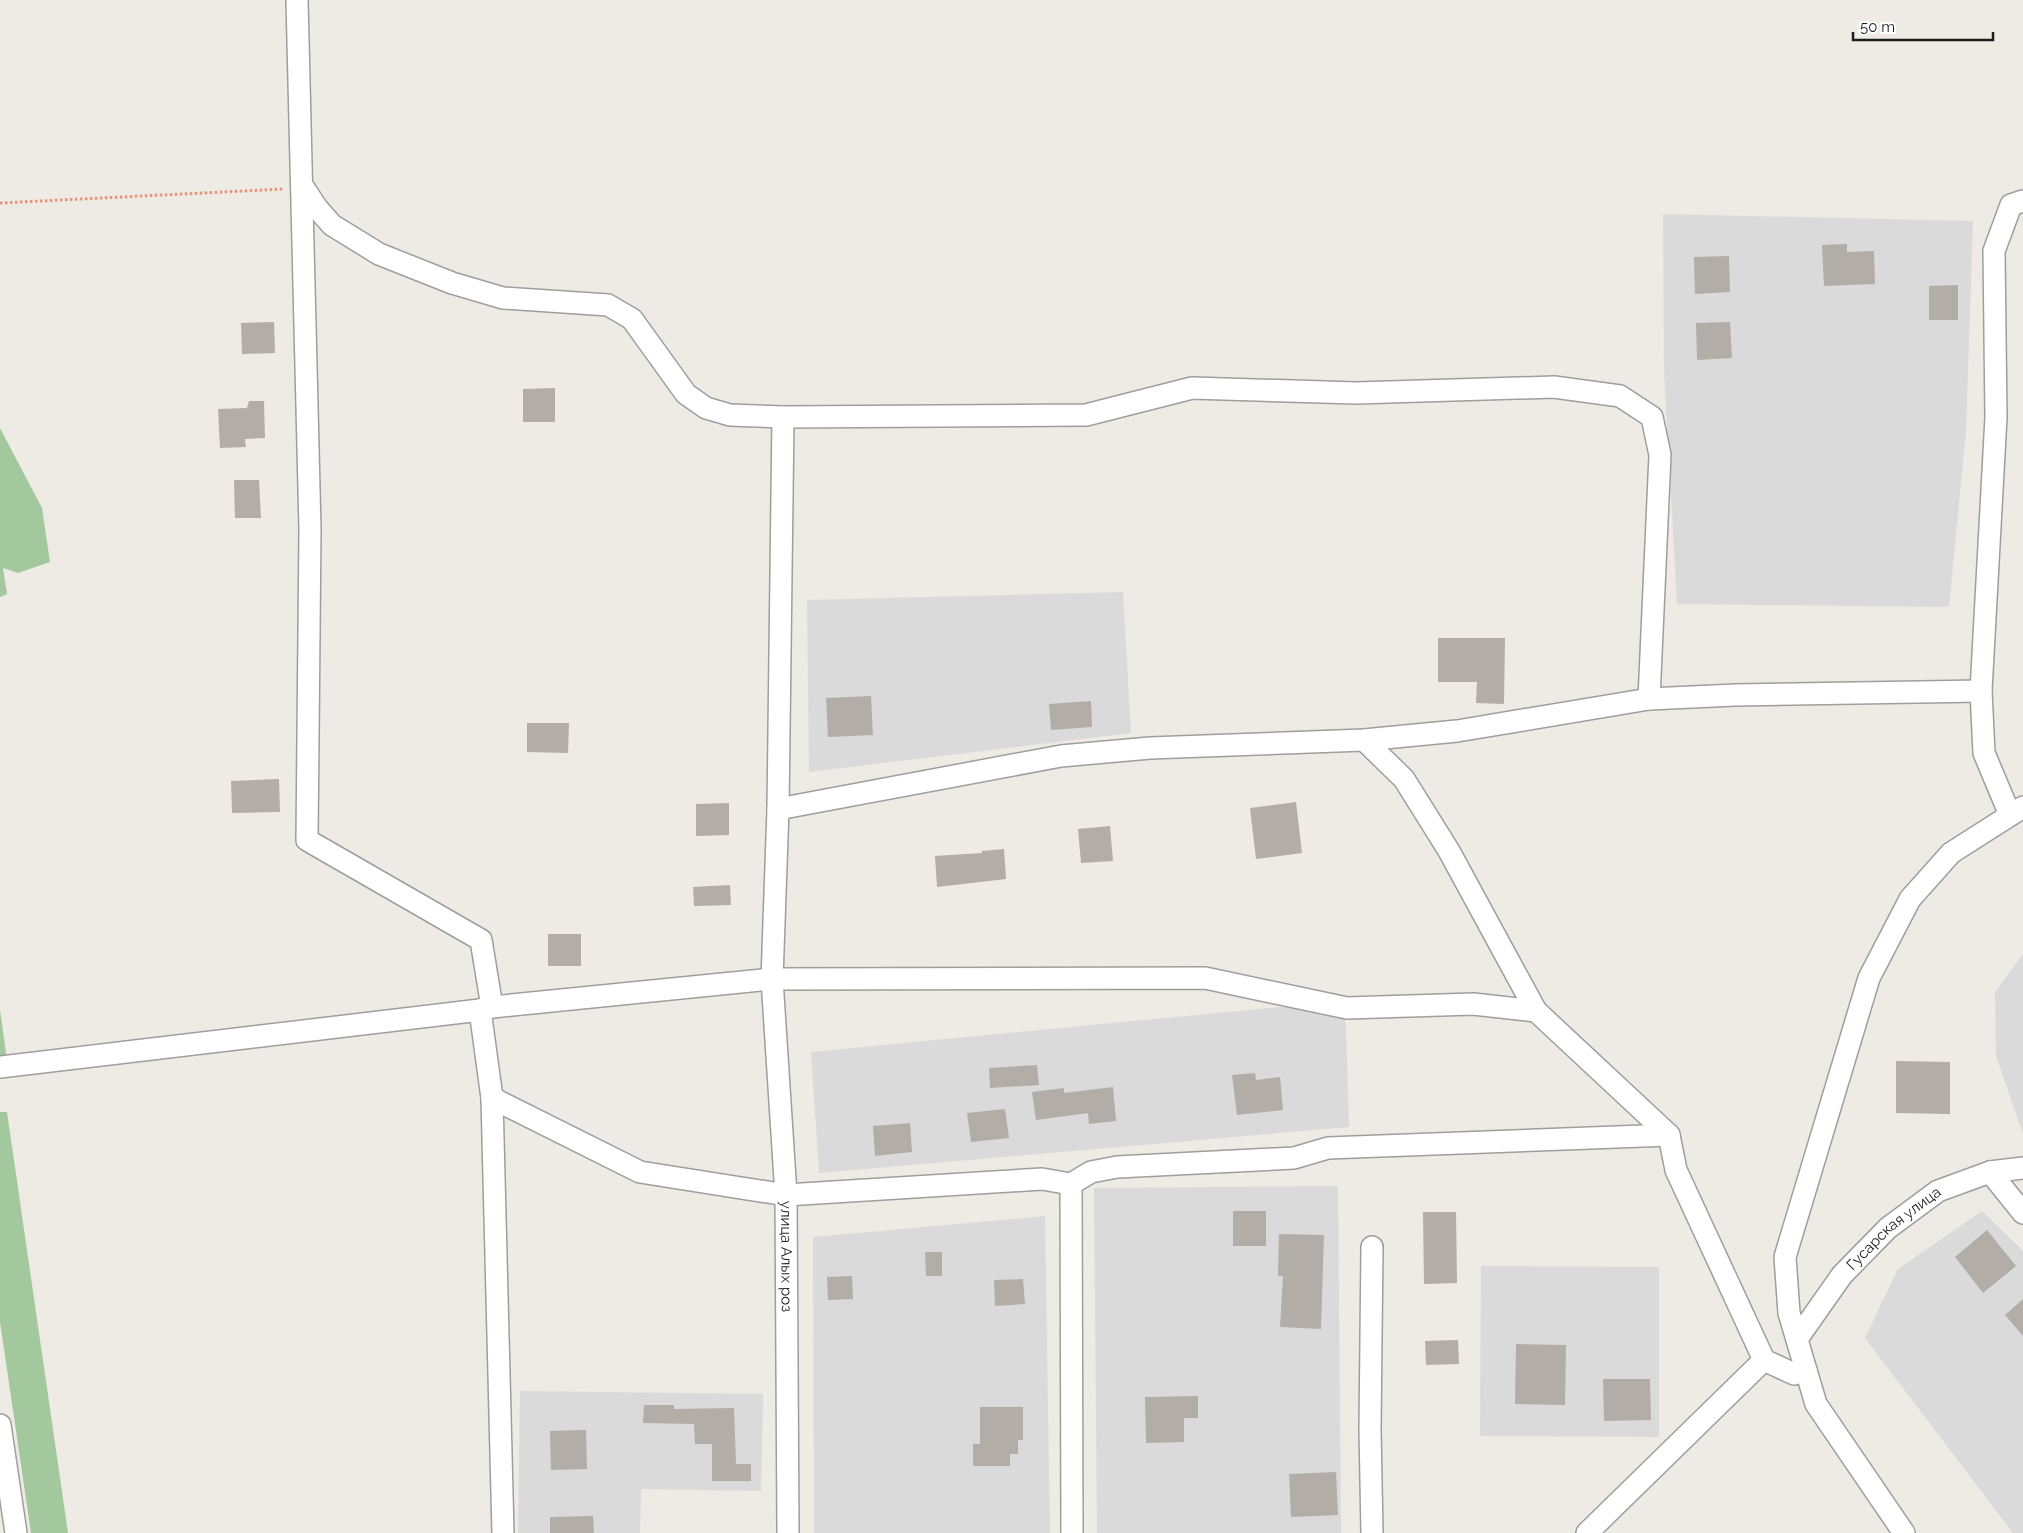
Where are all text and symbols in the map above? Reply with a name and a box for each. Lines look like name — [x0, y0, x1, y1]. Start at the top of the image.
scale bar — [1853, 10, 1993, 42]
text: 50 m — [1860, 18, 1895, 36]
street label: Гусарская улица — [1843, 1183, 1944, 1274]
street label: улица Алых роз — [777, 1201, 796, 1312]

